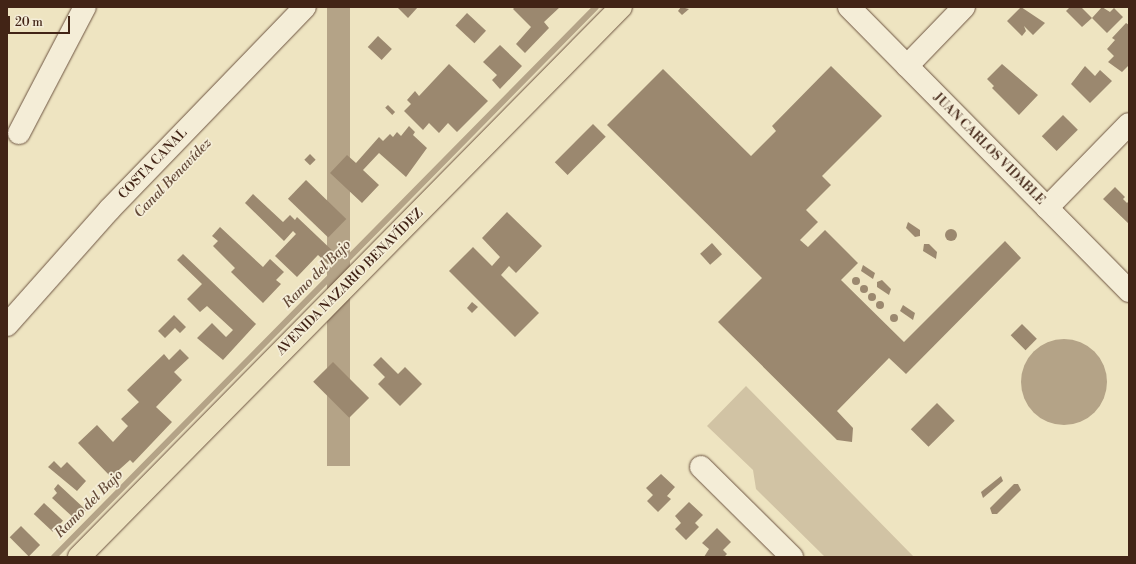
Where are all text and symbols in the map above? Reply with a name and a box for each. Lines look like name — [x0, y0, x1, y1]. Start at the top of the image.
scale bar — [10, 8, 72, 34]
text: 20 m — [15, 15, 43, 30]
street label: JUAN CARLOS VIDABLE — [930, 90, 1048, 208]
street label: COSTA CANAL — [115, 125, 191, 203]
water label: Canal Benavídez — [131, 135, 215, 221]
street label: AVENIDA NAZARIO BENAVÍDEZ — [273, 205, 427, 359]
water label: Ramo del Bajo — [279, 236, 355, 312]
water label: Ramo del Bajo — [51, 466, 127, 542]

